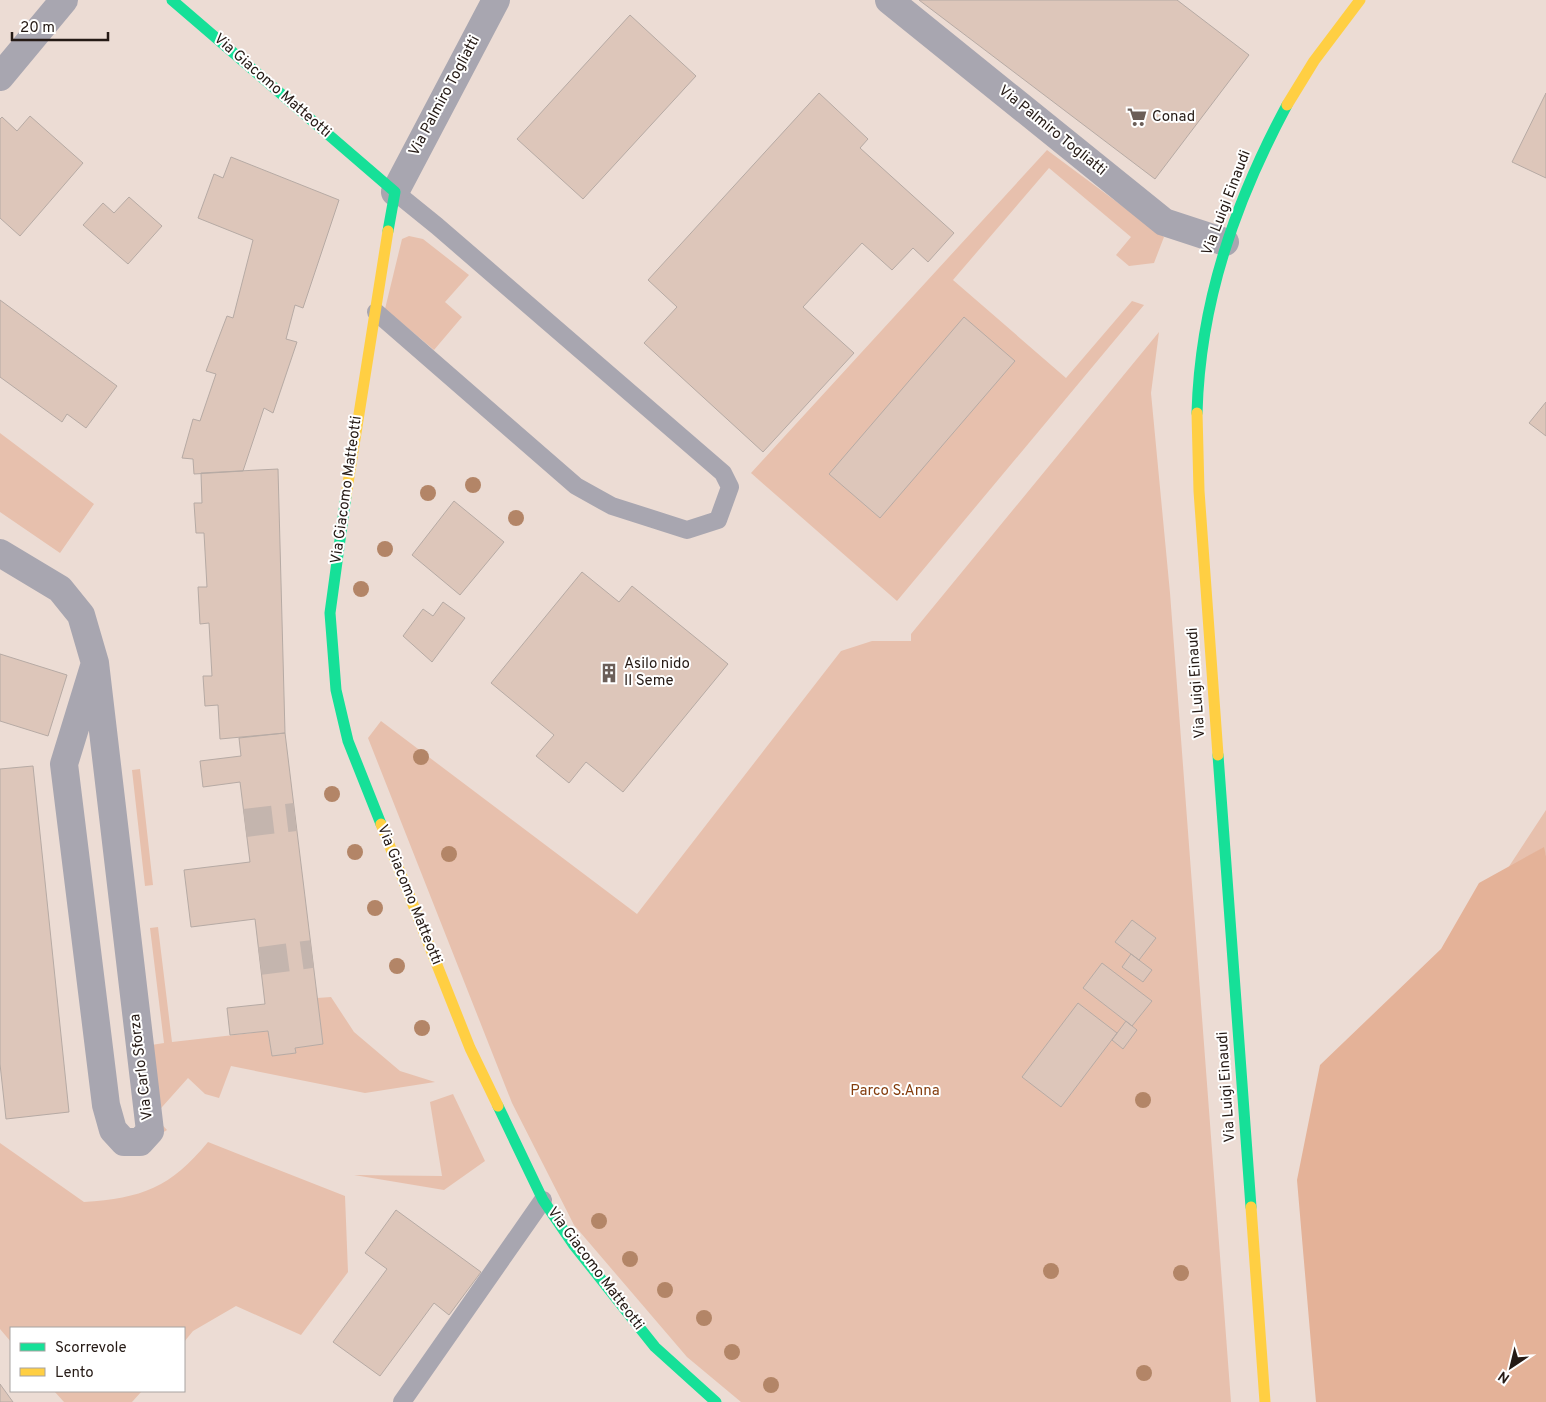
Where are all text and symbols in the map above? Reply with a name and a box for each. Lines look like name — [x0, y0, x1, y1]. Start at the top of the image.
scale bar — [12, 10, 109, 42]
text: 20 m — [20, 19, 55, 38]
street label: Via Giacomo Matteotti — [209, 30, 335, 142]
street label: Via Palmiro Togliatti — [405, 32, 485, 160]
street label: Via Palmiro Togliatti — [994, 82, 1110, 180]
supermarket icon: Conad — [1126, 106, 1148, 128]
place label: Conad — [1152, 108, 1195, 127]
street label: Via Luigi Einaudi — [1198, 148, 1256, 258]
street label: Via Giacomo Matteotti — [327, 415, 367, 565]
street label: Via Luigi Einaudi — [1184, 627, 1210, 739]
place label: Asilo nido Il Seme — [624, 655, 690, 691]
building icon: Asilo nido Il Seme — [598, 662, 620, 684]
street label: Via Giacomo Matteotti — [372, 822, 446, 968]
street label: Via Carlo Sforza — [126, 1013, 158, 1121]
street label: Via Luigi Einaudi — [1214, 1031, 1240, 1143]
park label: Parco S.Anna — [850, 1082, 940, 1101]
street label: Via Giacomo Matteotti — [542, 1204, 648, 1334]
legend — [10, 1327, 185, 1392]
text: Scorrevole — [55, 1339, 127, 1358]
north arrow — [1486, 1342, 1536, 1392]
text: Lento — [55, 1364, 94, 1383]
text: N — [1495, 1367, 1513, 1386]

